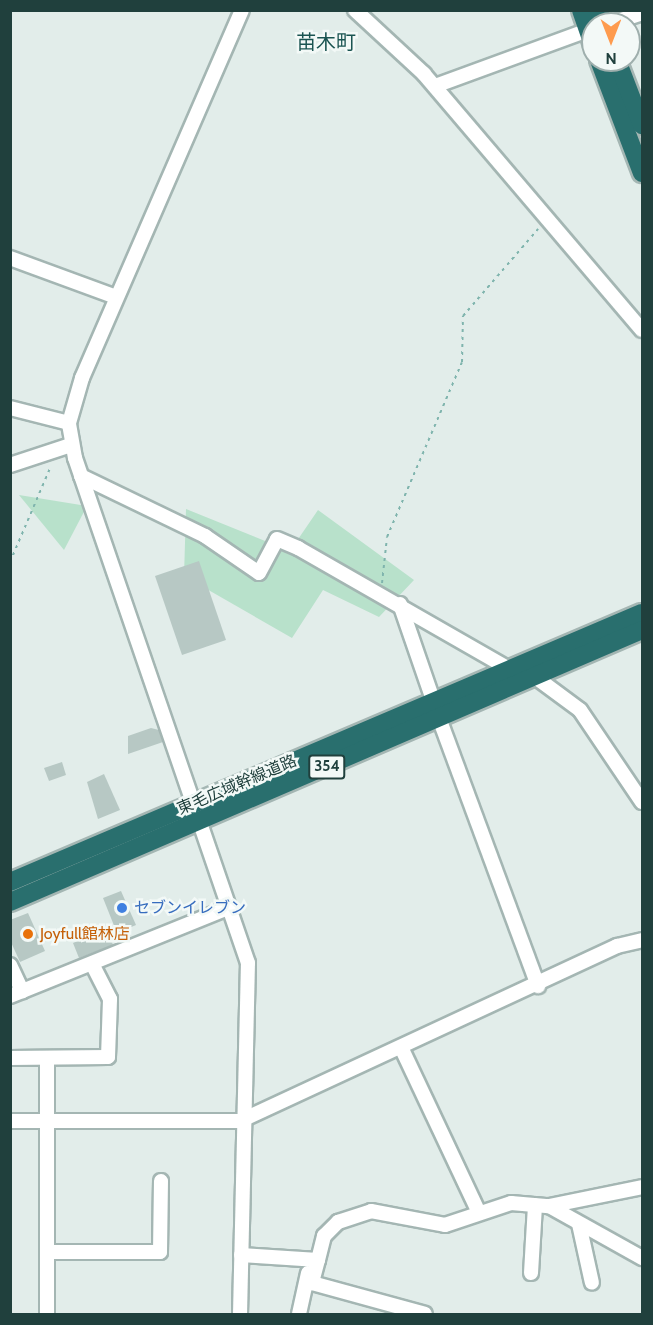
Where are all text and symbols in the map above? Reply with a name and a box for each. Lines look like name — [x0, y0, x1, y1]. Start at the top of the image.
north arrow — [581, 12, 641, 72]
district label: 苗木町 — [296, 30, 356, 54]
text: N — [605, 49, 617, 68]
street label: 東毛広域幹線道路 — [174, 751, 300, 819]
road number: 354 — [308, 755, 346, 779]
place label: セブンイレブン — [134, 898, 246, 918]
marker: セブンイレブン — [115, 901, 129, 915]
place label: Joyfull館林店 — [40, 924, 130, 944]
marker: Joyfull館林店 — [21, 927, 35, 941]

